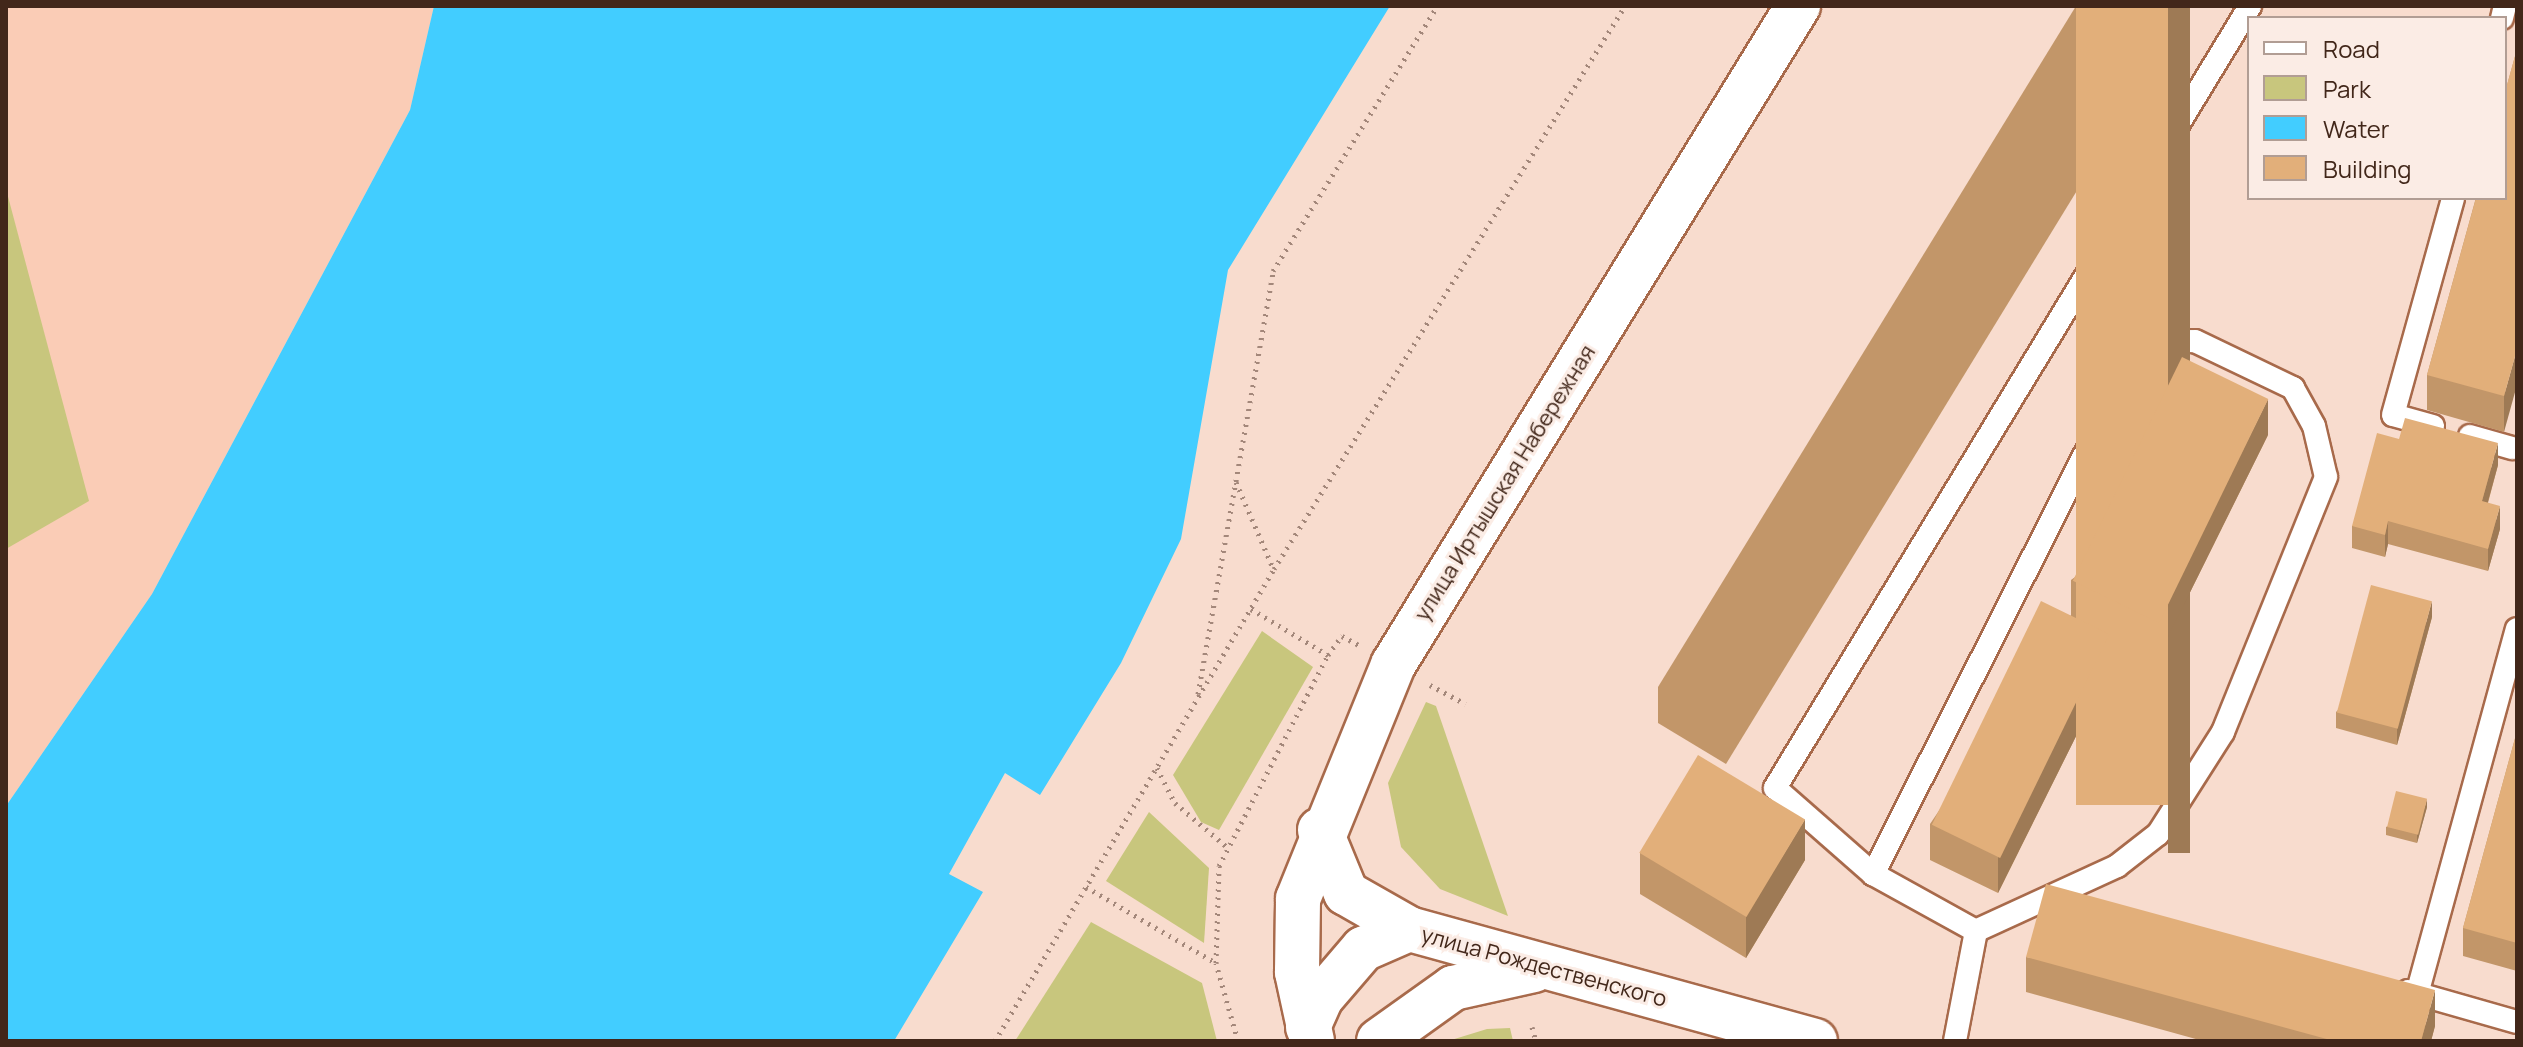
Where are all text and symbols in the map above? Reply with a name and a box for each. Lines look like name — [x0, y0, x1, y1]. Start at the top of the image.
legend — [2247, 16, 2507, 200]
text: Road — [2323, 32, 2380, 65]
text: Park — [2323, 72, 2371, 105]
text: Water — [2323, 112, 2390, 145]
text: Building — [2323, 152, 2411, 185]
street label: улица Иртышская Набережная — [1409, 340, 1601, 626]
street label: улица Рождественского — [1418, 921, 1670, 1013]

